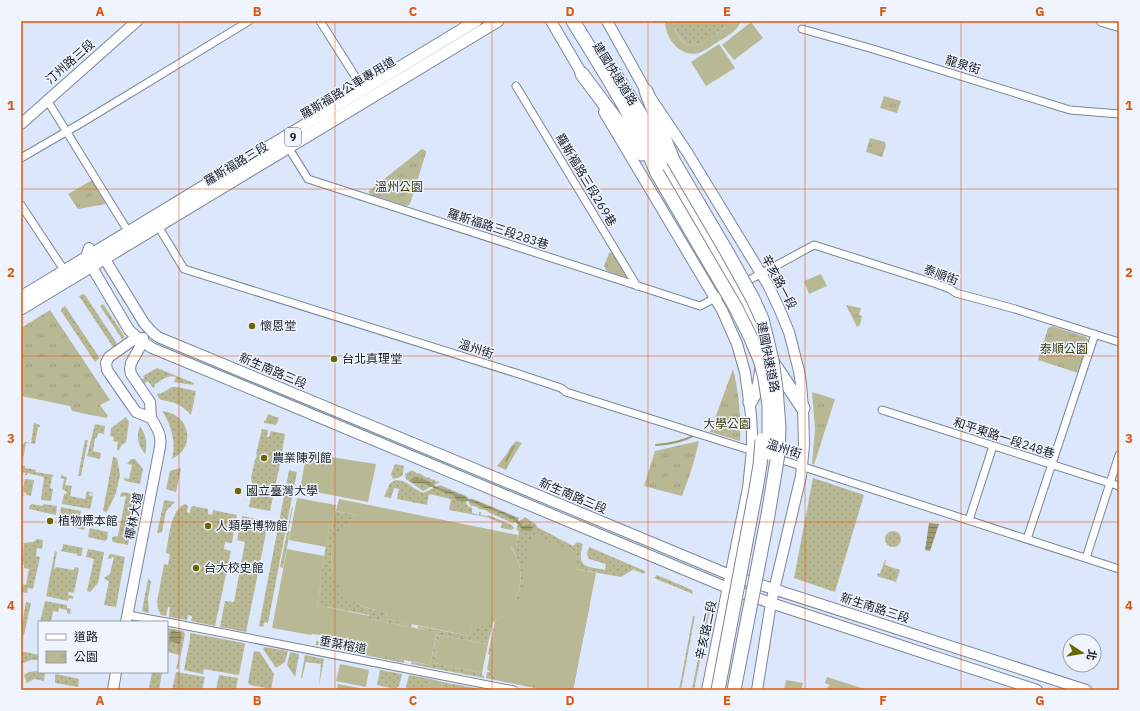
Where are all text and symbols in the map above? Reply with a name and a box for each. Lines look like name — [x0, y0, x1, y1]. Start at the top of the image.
text: A — [96, 3, 105, 20]
text: B — [253, 3, 262, 20]
text: C — [409, 3, 418, 20]
text: D — [565, 3, 575, 20]
text: E — [723, 3, 731, 20]
text: F — [879, 3, 887, 20]
text: G — [1035, 3, 1045, 20]
street label: 汀州路三段 — [42, 36, 97, 87]
street label: 建國快速道路 — [590, 39, 641, 108]
street label: 龍泉街 — [944, 52, 983, 77]
street label: 羅斯福路公車專用道 — [298, 53, 398, 122]
text: 1 — [7, 97, 15, 114]
text: 1 — [1125, 97, 1133, 114]
road number: 9 — [285, 128, 301, 146]
street label: 羅斯福路三段269巷 — [553, 131, 620, 229]
street label: 羅斯福路三段 — [201, 139, 270, 189]
park label: 溫州公園 — [375, 179, 423, 194]
street label: 羅斯福路三段283巷 — [446, 205, 551, 252]
street label: 辛亥路一段 — [759, 252, 800, 312]
street label: 泰順街 — [922, 261, 961, 288]
text: 2 — [7, 264, 15, 281]
text: 2 — [1125, 264, 1133, 281]
place label: 懷恩堂 — [260, 318, 296, 333]
street label: 建國快速道路 — [754, 320, 783, 394]
marker: 懷恩堂 — [247, 321, 257, 331]
street label: 溫州街 — [457, 336, 496, 361]
park label: 泰順公園 — [1040, 341, 1088, 356]
street label: 新生南路三段 — [237, 350, 309, 392]
place label: 台北真理堂 — [342, 351, 402, 366]
marker: 台北真理堂 — [329, 354, 339, 364]
street label: 和平東路一段248巷 — [952, 414, 1057, 461]
park label: 大學公園 — [703, 416, 751, 431]
text: 3 — [7, 430, 15, 447]
text: 3 — [1125, 430, 1133, 447]
street label: 溫州街 — [765, 436, 804, 461]
place label: 農業陳列館 — [272, 450, 332, 465]
marker: 農業陳列館 — [259, 453, 269, 463]
street label: 新生南路三段 — [537, 475, 609, 517]
place label: 國立臺灣大學 — [246, 483, 318, 498]
marker: 國立臺灣大學 — [233, 486, 243, 496]
street label: 椰林大道 — [122, 491, 145, 541]
place label: 植物標本館 — [58, 513, 118, 528]
marker: 植物標本館 — [45, 516, 55, 526]
place label: 人類學博物館 — [216, 518, 288, 533]
marker: 人類學博物館 — [203, 521, 213, 531]
place label: 台大校史館 — [204, 560, 264, 575]
marker: 台大校史館 — [191, 563, 201, 573]
street label: 新生南路三段 — [839, 589, 912, 626]
text: 4 — [7, 597, 15, 614]
text: 4 — [1125, 597, 1133, 614]
street label: 辛亥路二段 — [692, 599, 719, 661]
legend — [38, 621, 168, 673]
text: 道路 — [74, 629, 98, 644]
street label: 垂葉榕道 — [318, 633, 368, 656]
north arrow — [1062, 633, 1102, 673]
text: 北 — [1084, 648, 1100, 662]
text: 公園 — [74, 649, 98, 664]
text: A — [96, 692, 105, 709]
text: B — [253, 692, 262, 709]
text: C — [409, 692, 418, 709]
text: D — [565, 692, 575, 709]
text: E — [723, 692, 731, 709]
text: F — [879, 692, 887, 709]
text: G — [1035, 692, 1045, 709]

